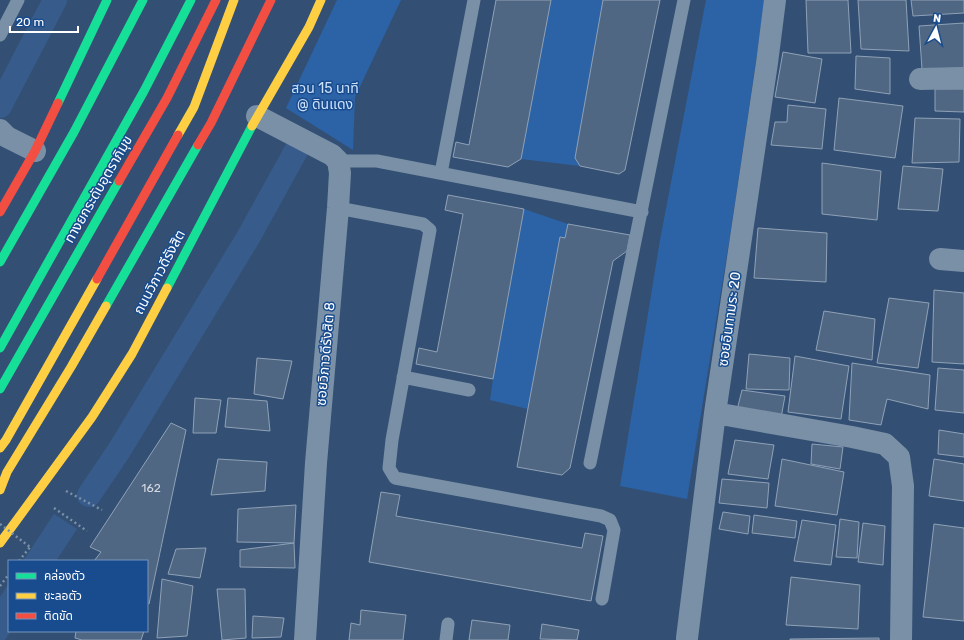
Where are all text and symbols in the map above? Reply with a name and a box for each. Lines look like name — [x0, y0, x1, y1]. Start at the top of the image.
scale bar — [10, 8, 78, 34]
north arrow — [916, 8, 956, 48]
text: N — [932, 12, 942, 26]
text: 20 m — [16, 15, 44, 29]
park label: สวน 15 นาที @ ดินแดง — [291, 80, 359, 113]
street label: ทางยกระดับอุตราภิมุข — [61, 132, 136, 246]
street label: ถนนวิภาวดีรังสิต — [130, 227, 189, 317]
street label: ซอยอินทามระ 20 — [714, 270, 745, 368]
street label: ซอยวิภาวดีรังสิต 8 — [312, 301, 339, 407]
house number: 162 — [141, 481, 161, 495]
legend — [8, 560, 148, 632]
text: คล่องตัว — [44, 569, 85, 583]
text: ชะลอตัว — [44, 589, 82, 603]
text: ติดขัด — [44, 609, 73, 623]

